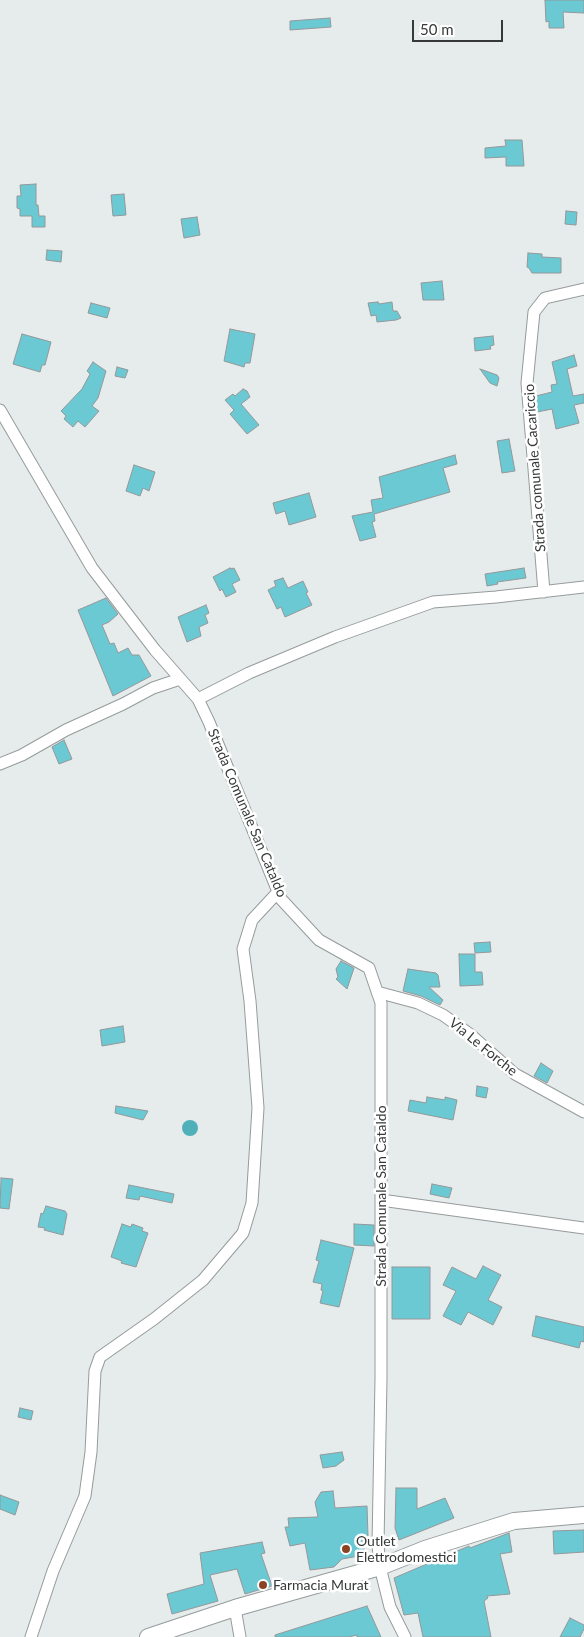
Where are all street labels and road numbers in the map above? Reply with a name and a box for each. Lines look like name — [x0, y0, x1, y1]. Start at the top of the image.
street label: Strada comunale Cacariccio — [521, 383, 549, 553]
street label: Strada Comunale San Cataldo — [204, 726, 290, 900]
street label: Via Le Forche — [445, 1014, 521, 1080]
street label: Strada Comunale San Cataldo — [373, 1105, 389, 1287]

